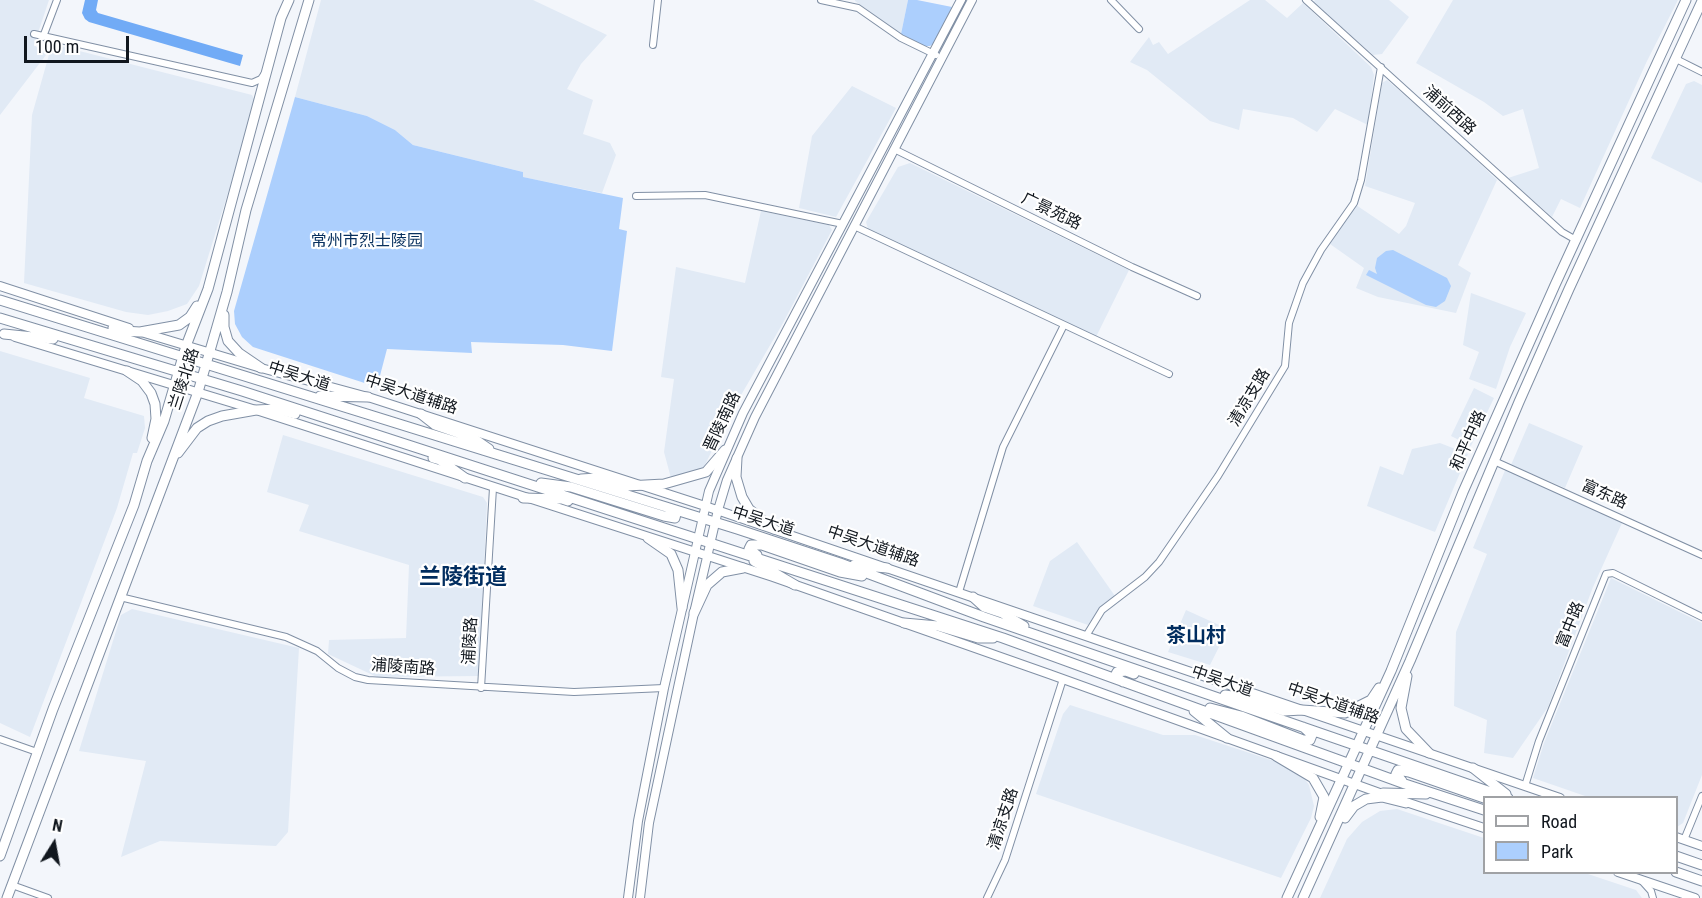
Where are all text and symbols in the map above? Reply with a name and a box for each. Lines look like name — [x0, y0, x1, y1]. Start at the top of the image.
scale bar — [27, 24, 132, 62]
text: 100 m — [35, 36, 79, 57]
street label: 浦前西路 — [1419, 82, 1479, 140]
street label: 广景苑路 — [1018, 189, 1084, 235]
park label: 常州市烈士陵园 — [311, 232, 423, 252]
street label: 兰陵北路 — [166, 346, 204, 412]
street label: 中吴大道 — [266, 358, 332, 396]
street label: 清凉支路 — [1225, 366, 1275, 430]
street label: 中吴大道辅路 — [362, 371, 460, 419]
street label: 晋陵南路 — [701, 389, 745, 455]
street label: 和平中路 — [1447, 408, 1491, 474]
street label: 富东路 — [1578, 476, 1630, 514]
street label: 中吴大道 — [730, 503, 796, 541]
street label: 中吴大道辅路 — [824, 522, 922, 572]
district label: 兰陵街道 — [419, 565, 507, 591]
street label: 富中路 — [1553, 599, 1589, 651]
street label: 浦陵路 — [460, 617, 482, 665]
district label: 茶山村 — [1166, 625, 1226, 649]
street label: 浦陵南路 — [370, 656, 436, 680]
street label: 中吴大道 — [1189, 663, 1255, 701]
street label: 中吴大道辅路 — [1284, 679, 1382, 729]
street label: 清凉支路 — [985, 786, 1023, 852]
legend — [1483, 796, 1678, 874]
text: Road — [1541, 811, 1577, 832]
north arrow — [24, 814, 84, 874]
text: N — [51, 816, 64, 836]
text: Park — [1541, 841, 1573, 862]

